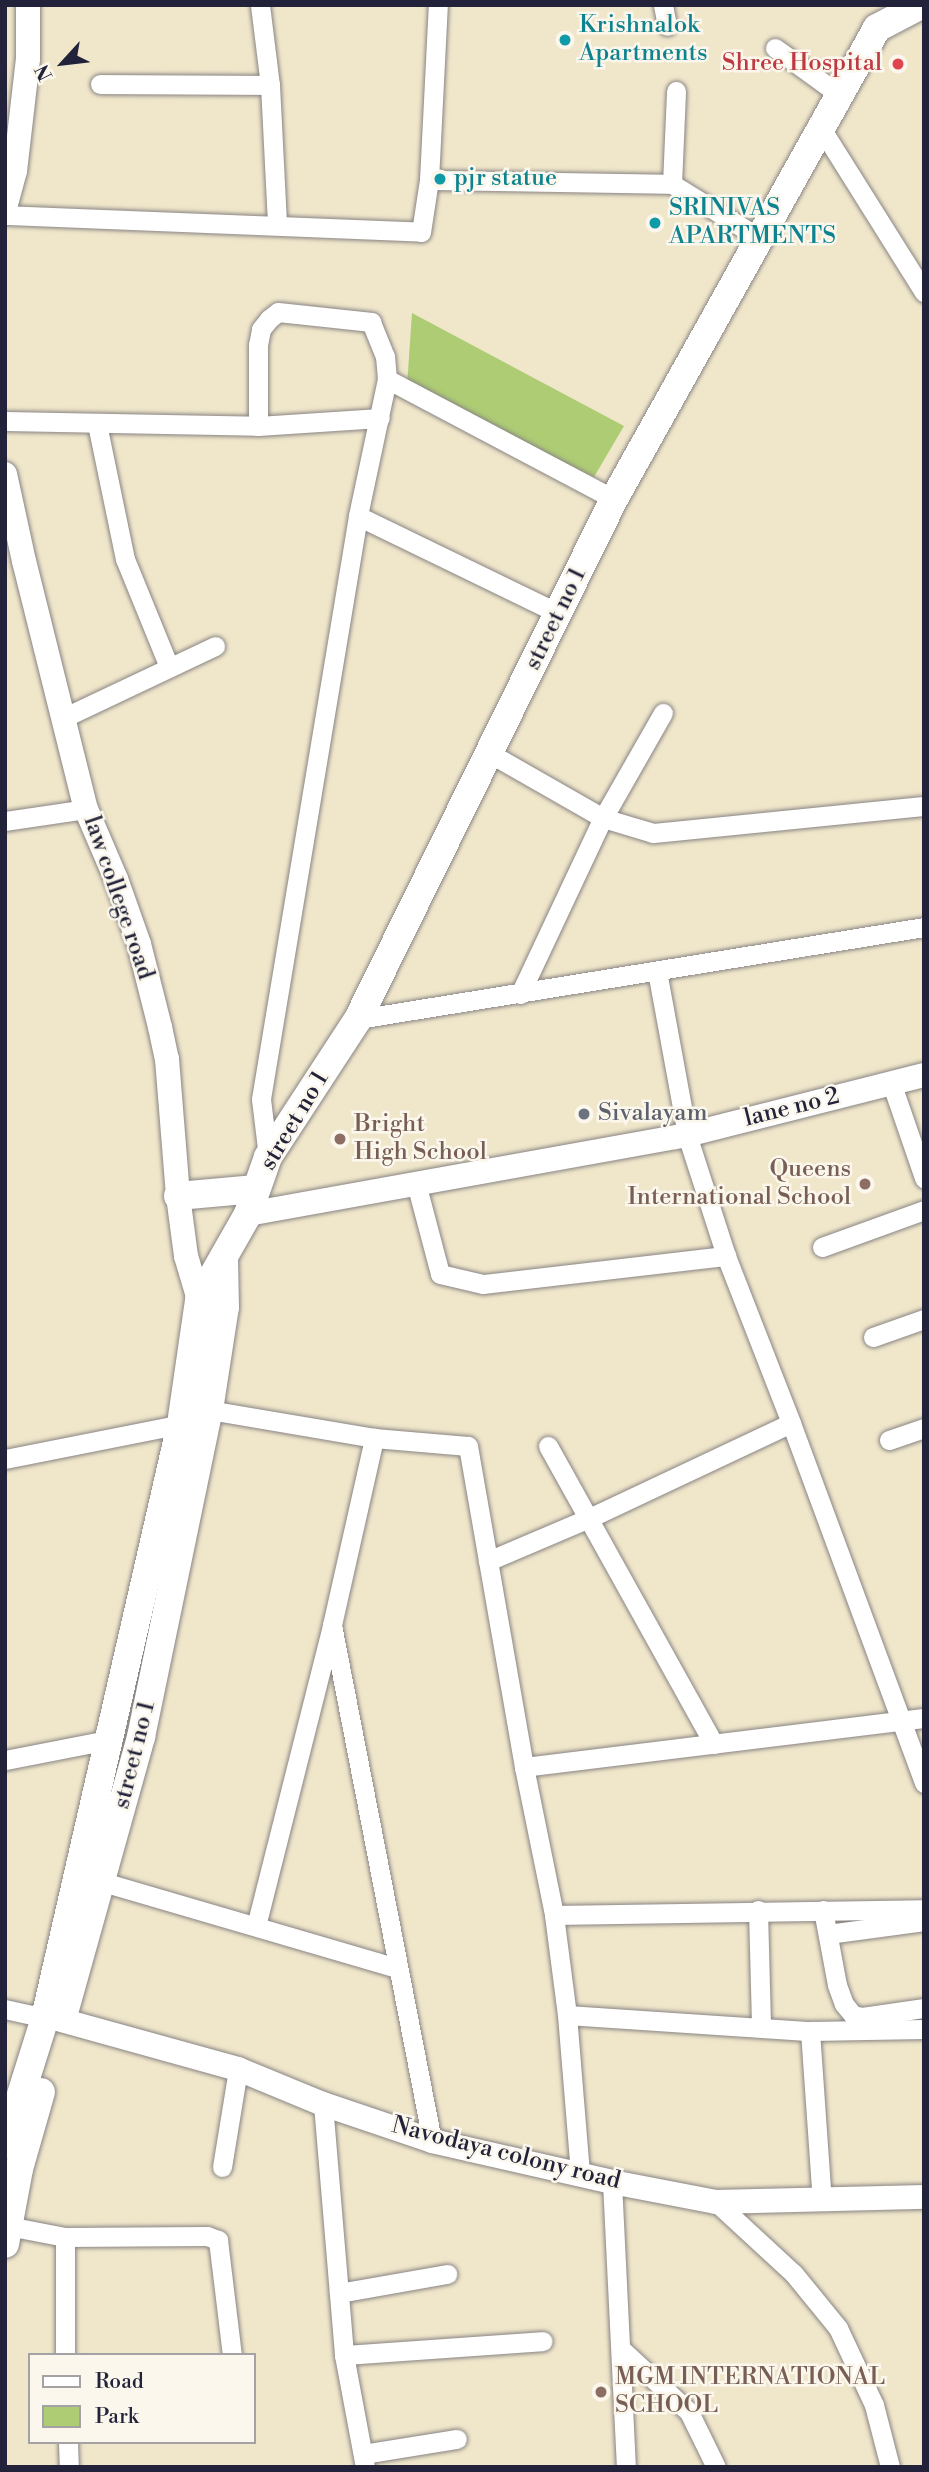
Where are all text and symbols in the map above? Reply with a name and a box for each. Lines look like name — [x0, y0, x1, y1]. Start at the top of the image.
place label: Krishnalok Apartments — [579, 12, 707, 68]
north arrow — [28, 28, 98, 98]
marker: Krishnalok Apartments — [557, 32, 573, 48]
place label: Shree Hospital — [722, 50, 882, 78]
marker: Shree Hospital — [888, 54, 908, 74]
text: N — [30, 60, 58, 85]
place label: pjr statue — [454, 165, 557, 193]
marker: pjr statue — [432, 171, 448, 187]
place label: SRINIVAS APARTMENTS — [669, 195, 836, 251]
marker: SRINIVAS APARTMENTS — [647, 215, 663, 231]
street label: street no 1 — [519, 563, 593, 675]
street label: law college road — [77, 812, 159, 984]
street label: street no 1 — [254, 1066, 336, 1176]
street label: lane no 2 — [741, 1082, 843, 1134]
place label: Sivalayam — [598, 1100, 707, 1128]
marker: Sivalayam — [576, 1106, 592, 1122]
place label: Bright High School — [354, 1111, 487, 1167]
marker: Bright High School — [332, 1131, 348, 1147]
place label: Queens International School — [627, 1156, 851, 1212]
marker: Queens International School — [857, 1176, 873, 1192]
street label: street no 1 — [108, 1698, 162, 1812]
street label: Navodaya colony road — [389, 2112, 623, 2196]
legend — [28, 2353, 256, 2444]
place label: MGM INTERNATIONAL SCHOOL — [615, 2364, 885, 2420]
text: Road — [95, 2369, 144, 2395]
marker: MGM INTERNATIONAL SCHOOL — [593, 2384, 609, 2400]
text: Park — [95, 2404, 139, 2430]

